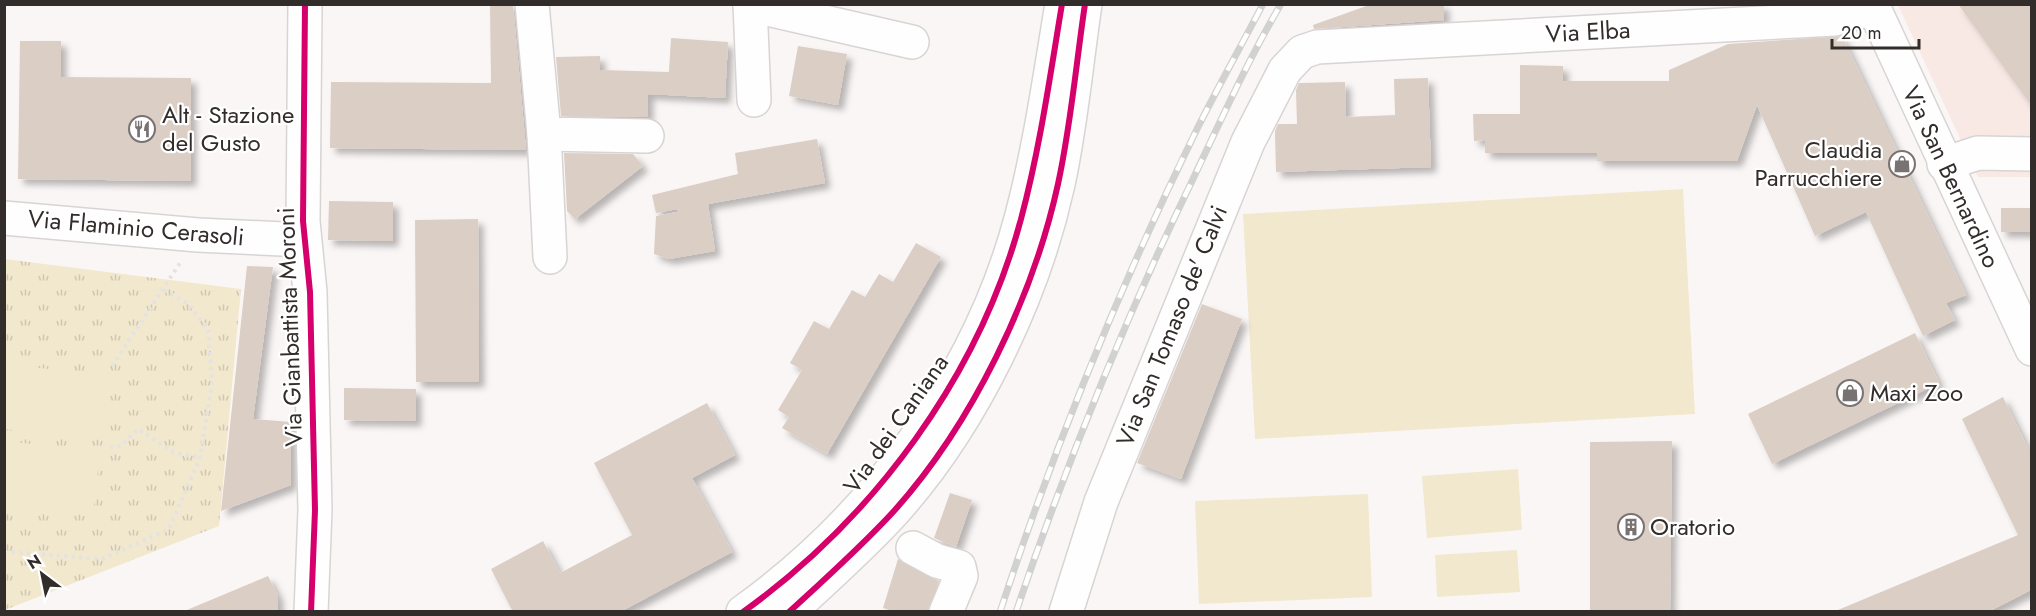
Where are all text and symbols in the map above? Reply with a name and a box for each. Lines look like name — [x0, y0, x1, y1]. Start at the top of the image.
street label: Via Elba — [1545, 12, 1631, 51]
scale bar — [1832, 12, 1919, 50]
text: 20 m — [1841, 20, 1881, 46]
street label: Via San Bernardino — [1894, 80, 2009, 274]
place label: Alt - Stazione del Gusto — [162, 97, 294, 160]
restaurant icon: Alt - Stazione del Gusto — [127, 114, 157, 144]
place label: Claudia Parrucchiere — [1755, 132, 1882, 195]
shop icon: Claudia Parrucchiere — [1887, 149, 1917, 179]
street label: Via San Tomaso de' Calvi — [1107, 200, 1236, 452]
street label: Via Flaminio Cerasoli — [26, 201, 246, 254]
street label: Via Gianbattista Moroni — [268, 207, 311, 447]
street label: Via dei Caniana — [835, 347, 957, 500]
place label: Maxi Zoo — [1870, 375, 1963, 410]
shop icon: Maxi Zoo — [1835, 378, 1865, 408]
place label: Oratorio — [1650, 509, 1735, 544]
building icon: Oratorio — [1616, 512, 1646, 542]
north arrow — [12, 544, 72, 604]
text: N — [23, 549, 46, 575]

